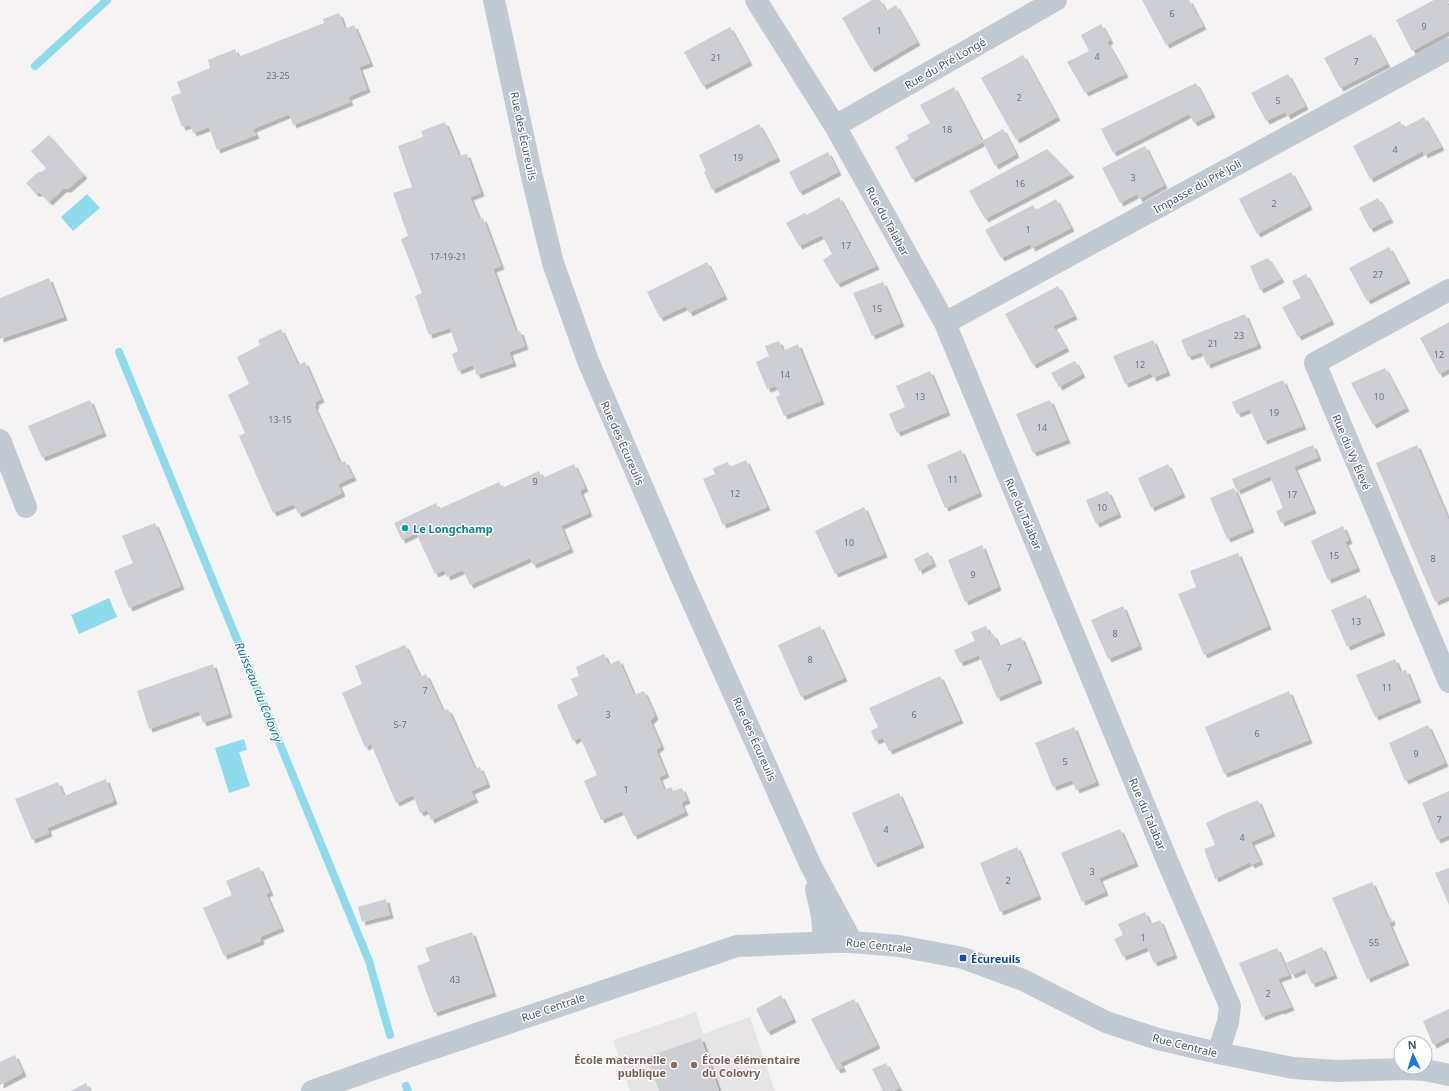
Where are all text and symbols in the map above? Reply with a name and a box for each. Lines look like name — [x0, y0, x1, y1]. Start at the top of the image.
house number: 6 — [1169, 7, 1175, 20]
house number: 9 — [1421, 20, 1427, 33]
house number: 1 — [876, 24, 882, 37]
street label: Rue du Pré Longé — [902, 34, 988, 92]
house number: 4 — [1094, 50, 1100, 63]
house number: 21 — [711, 51, 721, 64]
house number: 7 — [1353, 55, 1359, 68]
house number: 23-25 — [266, 69, 290, 82]
street label: Rue des Écureuils — [507, 90, 541, 182]
house number: 2 — [1016, 91, 1022, 104]
house number: 5 — [1275, 94, 1281, 107]
house number: 18 — [942, 123, 952, 136]
house number: 4 — [1392, 143, 1398, 156]
house number: 19 — [733, 151, 743, 164]
street label: Impasse du Pré Joli — [1150, 156, 1244, 216]
house number: 3 — [1130, 171, 1136, 184]
house number: 16 — [1015, 177, 1025, 190]
street label: Rue du Talabar — [863, 184, 913, 259]
house number: 2 — [1271, 197, 1277, 210]
house number: 1 — [1025, 223, 1031, 236]
house number: 17 — [841, 239, 851, 252]
house number: 17-19-21 — [430, 250, 466, 263]
house number: 27 — [1373, 268, 1383, 281]
house number: 15 — [872, 302, 882, 315]
house number: 23 — [1234, 329, 1244, 342]
house number: 21 — [1208, 337, 1218, 350]
house number: 12 — [1434, 348, 1444, 361]
house number: 12 — [1135, 358, 1145, 371]
house number: 14 — [780, 368, 790, 381]
house number: 13 — [915, 390, 925, 403]
house number: 10 — [1374, 390, 1384, 403]
street label: Rue des Écureuils — [598, 399, 648, 487]
house number: 19 — [1269, 406, 1279, 419]
street label: Rue du Vy Élevé — [1329, 412, 1375, 492]
house number: 13-15 — [268, 413, 292, 426]
house number: 14 — [1037, 421, 1047, 434]
house number: 11 — [948, 473, 958, 486]
house number: 9 — [532, 475, 538, 488]
street label: Rue du Talabar — [1002, 476, 1046, 553]
house number: 12 — [730, 487, 740, 500]
house number: 17 — [1287, 488, 1297, 501]
house number: 10 — [1097, 501, 1107, 514]
place label: Le Longchamp — [413, 521, 493, 536]
marker: Le Longchamp — [400, 523, 410, 533]
house number: 10 — [844, 536, 854, 549]
house number: 15 — [1329, 549, 1339, 562]
house number: 8 — [1430, 552, 1436, 565]
house number: 9 — [970, 568, 976, 581]
house number: 13 — [1351, 615, 1361, 628]
house number: 8 — [1112, 627, 1118, 640]
water label: Ruisseau du Colovry — [231, 639, 287, 746]
house number: 8 — [807, 653, 813, 666]
house number: 7 — [1006, 661, 1012, 674]
house number: 11 — [1382, 681, 1392, 694]
house number: 7 — [422, 684, 428, 697]
street label: Rue des Écureuils — [730, 695, 780, 783]
house number: 3 — [605, 708, 611, 721]
house number: 6 — [911, 708, 917, 721]
house number: 5-7 — [393, 718, 407, 731]
house number: 6 — [1254, 727, 1260, 740]
house number: 9 — [1413, 747, 1419, 760]
house number: 5 — [1062, 755, 1068, 768]
street label: Rue du Talabar — [1126, 776, 1170, 853]
house number: 1 — [623, 783, 629, 796]
house number: 7 — [1436, 813, 1442, 826]
house number: 4 — [883, 823, 889, 836]
house number: 4 — [1239, 831, 1245, 844]
house number: 3 — [1089, 865, 1095, 878]
house number: 2 — [1005, 874, 1011, 887]
house number: 1 — [1140, 931, 1146, 944]
street label: Rue Centrale — [845, 934, 913, 956]
house number: 55 — [1369, 936, 1379, 949]
place label: Écureuils — [971, 951, 1021, 966]
marker: Écureuils — [958, 953, 968, 963]
house number: 43 — [450, 973, 460, 986]
house number: 2 — [1265, 987, 1271, 1000]
street label: Rue Centrale — [519, 989, 587, 1025]
street label: Rue Centrale — [1151, 1030, 1219, 1060]
north arrow — [1393, 1035, 1433, 1075]
text: N — [1407, 1037, 1417, 1052]
place label: École maternelle publique — [574, 1052, 666, 1080]
place label: École élémentaire du Colovry — [702, 1052, 801, 1080]
marker: École maternelle publique — [669, 1060, 679, 1070]
marker: École élémentaire du Colovry — [689, 1060, 699, 1070]

